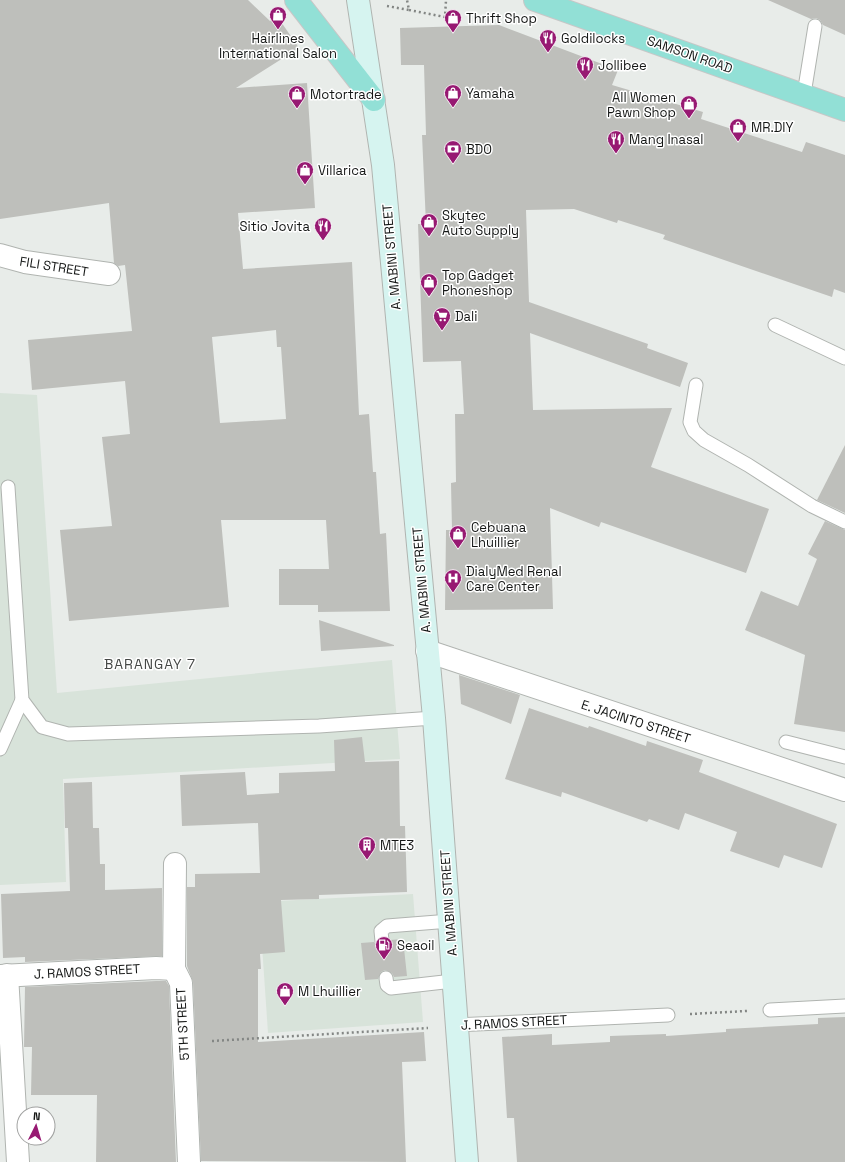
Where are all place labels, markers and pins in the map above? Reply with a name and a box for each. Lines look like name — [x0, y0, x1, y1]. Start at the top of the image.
shop icon: Hairlines International Salon — [268, 5, 288, 30]
shop icon: Thrift Shop — [443, 8, 463, 33]
place label: Thrift Shop — [466, 10, 537, 27]
restaurant icon: Goldilocks — [538, 28, 558, 53]
place label: Hairlines International Salon — [219, 30, 337, 62]
place label: Goldilocks — [561, 30, 625, 47]
restaurant icon: Jollibee — [575, 55, 595, 80]
place label: Jollibee — [598, 57, 647, 74]
shop icon: Yamaha — [443, 83, 463, 108]
shop icon: Motortrade — [287, 84, 307, 109]
place label: Yamaha — [466, 85, 515, 102]
place label: Motortrade — [310, 86, 382, 103]
place label: All Women Pawn Shop — [607, 89, 676, 121]
shop icon: All Women Pawn Shop — [679, 94, 699, 119]
shop icon: MR.DIY — [728, 117, 748, 142]
place label: MR.DIY — [751, 119, 794, 136]
restaurant icon: Mang Inasal — [606, 129, 626, 154]
place label: Mang Inasal — [629, 131, 703, 148]
bank icon: BDO — [443, 139, 463, 164]
place label: BDO — [466, 141, 492, 158]
shop icon: Villarica — [295, 160, 315, 185]
place label: Villarica — [318, 162, 367, 179]
place label: Skytec Auto Supply — [442, 207, 519, 239]
shop icon: Skytec Auto Supply — [419, 212, 439, 237]
restaurant icon: Sitio Jovita — [313, 216, 333, 241]
place label: Sitio Jovita — [240, 218, 311, 235]
place label: Top Gadget Phoneshop — [442, 267, 514, 299]
shop icon: Top Gadget Phoneshop — [419, 272, 439, 297]
supermarket icon: Dali — [432, 306, 452, 331]
place label: Dali — [455, 308, 477, 325]
place label: Cebuana Lhuillier — [471, 519, 527, 551]
shop icon: Cebuana Lhuillier — [448, 524, 468, 549]
place label: DialyMed Renal Care Center — [466, 563, 562, 595]
hospital icon: DialyMed Renal Care Center — [443, 568, 463, 593]
building icon: MTE3 — [357, 835, 377, 860]
place label: MTE3 — [380, 837, 414, 854]
fuel station icon: Seaoil — [374, 935, 394, 960]
place label: Seaoil — [397, 937, 434, 954]
shop icon: M Lhuillier — [275, 981, 295, 1006]
place label: M Lhuillier — [298, 983, 361, 1000]

